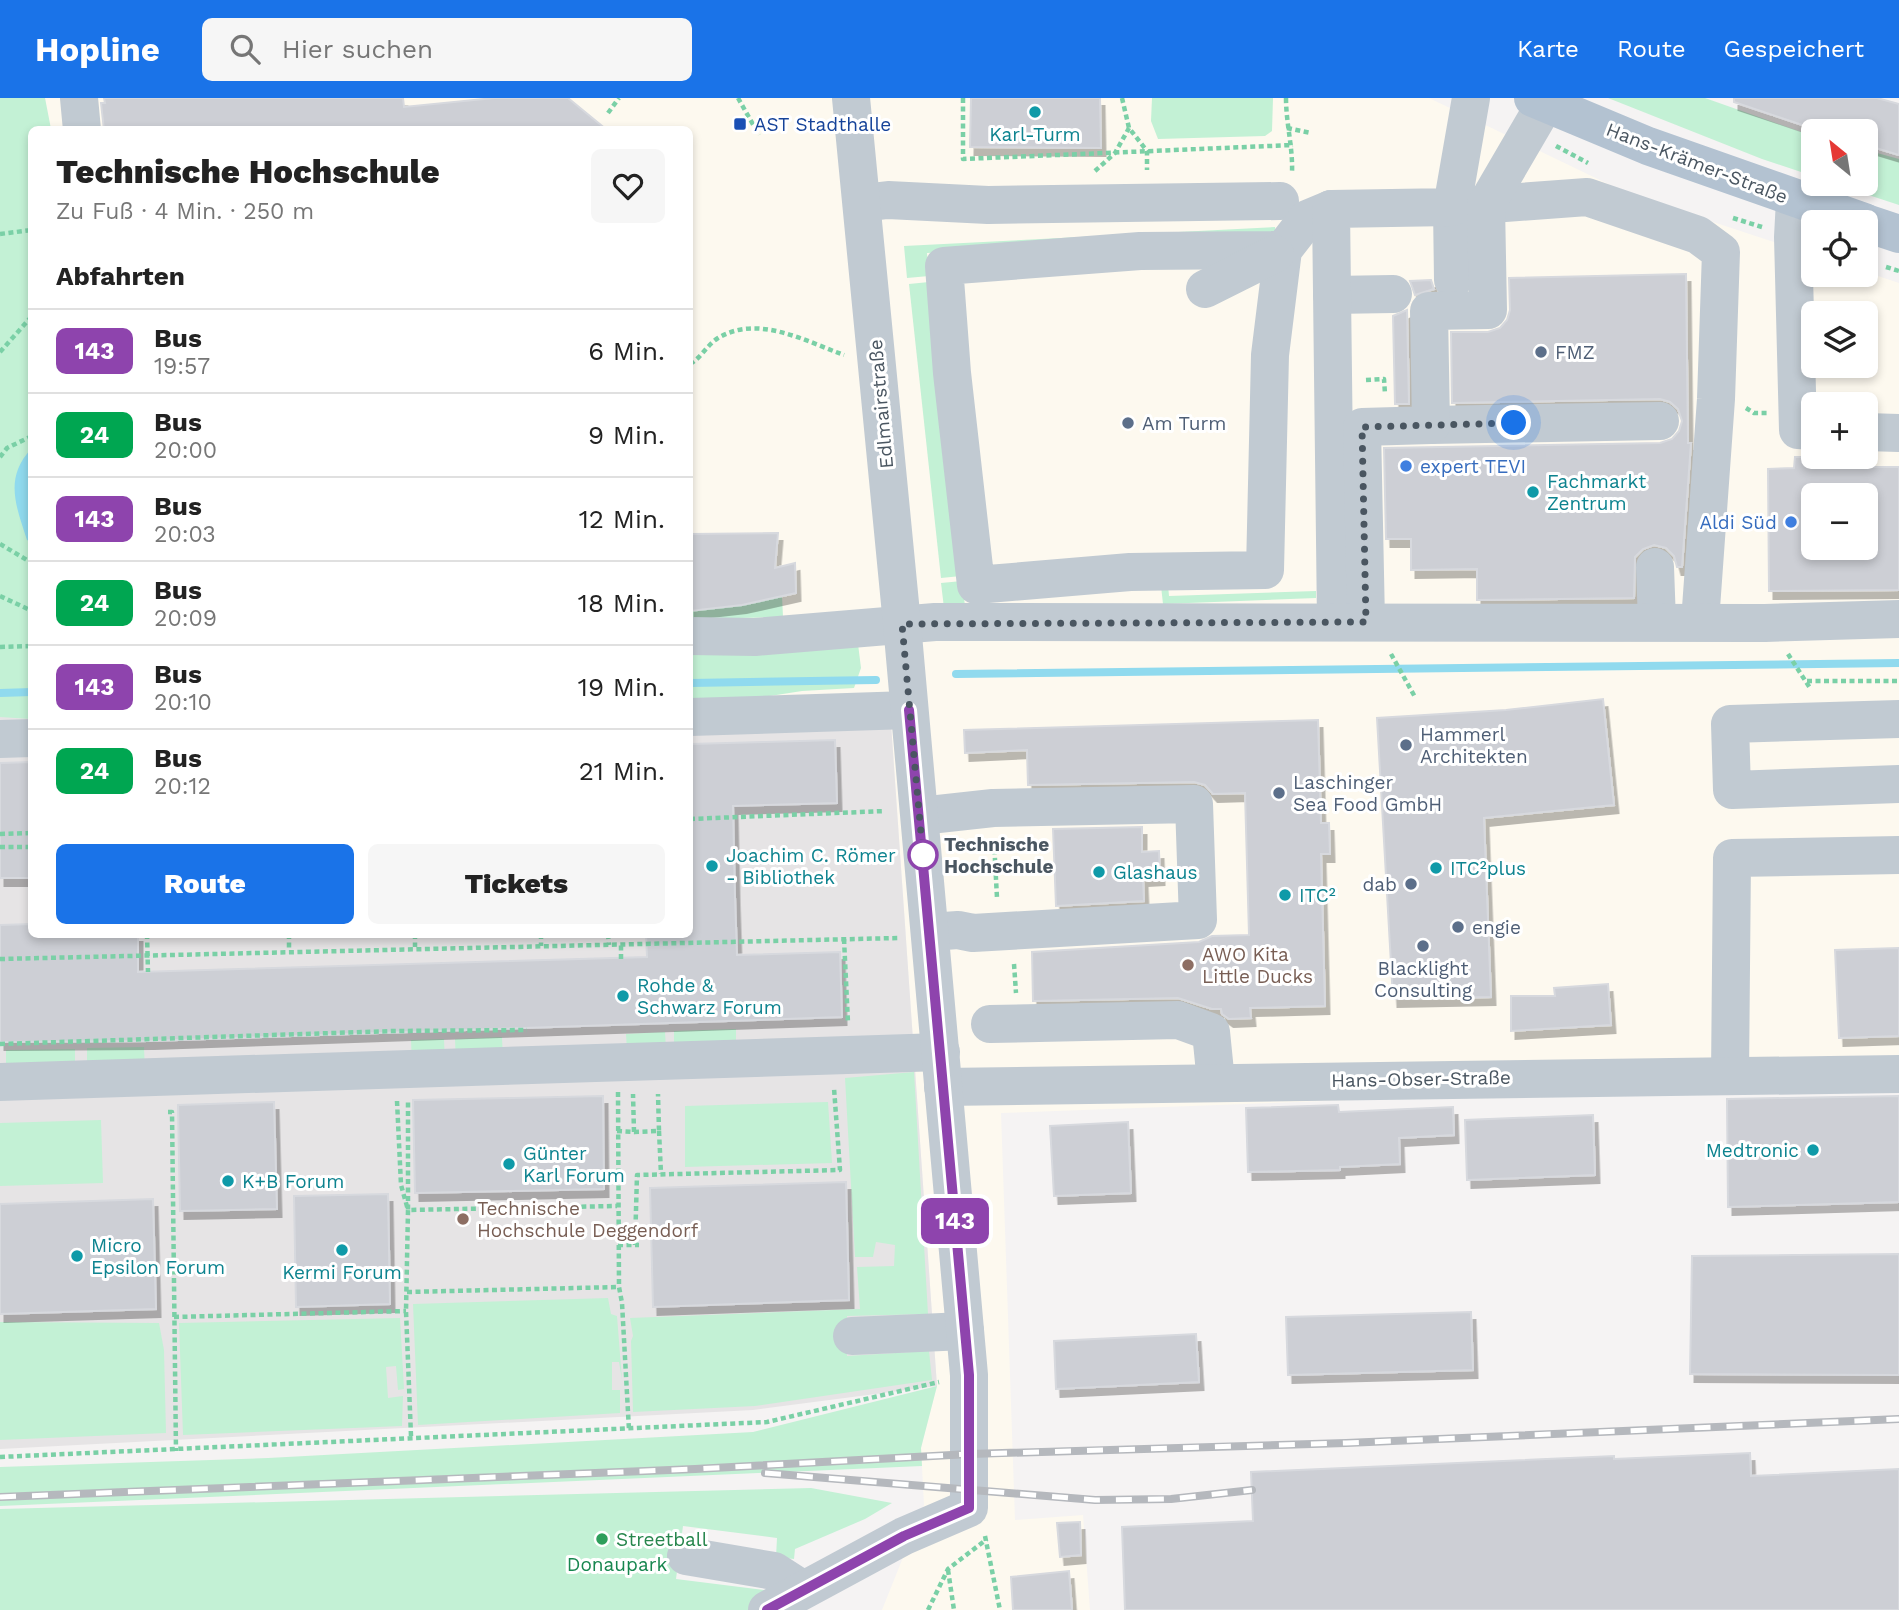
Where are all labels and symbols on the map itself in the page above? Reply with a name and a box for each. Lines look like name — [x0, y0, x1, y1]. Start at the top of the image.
marker: Karl-Turm — [1027, 104, 1043, 120]
place label: AST Stadthalle — [754, 113, 891, 136]
marker: AST Stadthalle — [732, 116, 748, 132]
street label: Hans-Krämer-Straße — [1603, 118, 1791, 208]
north arrow — [1801, 119, 1878, 196]
place label: Karl-Turm — [989, 123, 1081, 146]
street label: Edlmairstraße — [864, 338, 898, 470]
place label: FMZ — [1555, 341, 1595, 364]
marker: FMZ — [1533, 344, 1549, 360]
your location — [1496, 405, 1531, 440]
place label: Am Turm — [1142, 412, 1226, 435]
marker: Am Turm — [1120, 415, 1136, 431]
place label: expert TEVI — [1420, 455, 1526, 478]
marker: expert TEVI — [1398, 458, 1414, 474]
place label: Fachmarkt Zentrum — [1547, 470, 1646, 515]
marker: Fachmarkt Zentrum — [1525, 484, 1541, 500]
place label: Aldi Süd — [1699, 511, 1777, 534]
marker: Aldi Süd — [1783, 514, 1799, 530]
place label: Hammerl Architekten — [1420, 723, 1528, 768]
marker: Hammerl Architekten — [1398, 737, 1414, 753]
place label: Laschinger Sea Food GmbH — [1293, 771, 1442, 816]
marker: Laschinger Sea Food GmbH — [1271, 785, 1287, 801]
place label: Technische Hochschule — [944, 833, 1054, 878]
marker: Technische Hochschule — [908, 840, 938, 870]
place label: Joachim C. Römer - Bibliothek — [726, 844, 896, 889]
place label: ITC²plus — [1450, 857, 1526, 880]
marker: Joachim C. Römer - Bibliothek — [704, 858, 720, 874]
marker: ITC²plus — [1428, 860, 1444, 876]
place label: Glashaus — [1113, 861, 1198, 884]
marker: Glashaus — [1091, 864, 1107, 880]
place label: dab — [1362, 873, 1397, 896]
marker: dab — [1403, 876, 1419, 892]
place label: ITC² — [1299, 884, 1336, 907]
marker: ITC² — [1277, 887, 1293, 903]
place label: engie — [1472, 916, 1521, 939]
marker: engie — [1450, 919, 1466, 935]
marker: Blacklight Consulting — [1415, 938, 1431, 954]
place label: AWO Kita Little Ducks — [1202, 943, 1313, 988]
marker: AWO Kita Little Ducks — [1180, 957, 1196, 973]
place label: Blacklight Consulting — [1374, 957, 1473, 1002]
place label: Rohde & Schwarz Forum — [637, 974, 782, 1019]
marker: Rohde & Schwarz Forum — [615, 988, 631, 1004]
street label: Hans-Obser-Straße — [1331, 1066, 1511, 1092]
place label: Medtronic — [1706, 1139, 1799, 1162]
place label: Günter Karl Forum — [523, 1142, 625, 1187]
marker: Medtronic — [1805, 1142, 1821, 1158]
marker: Günter Karl Forum — [501, 1156, 517, 1172]
place label: K+B Forum — [242, 1170, 344, 1193]
marker: K+B Forum — [220, 1173, 236, 1189]
place label: Technische Hochschule Deggendorf — [477, 1197, 699, 1242]
line badge: 143 — [915, 1198, 995, 1244]
marker: Technische Hochschule Deggendorf — [455, 1211, 471, 1227]
place label: Micro Epsilon Forum — [91, 1234, 225, 1279]
marker: Kermi Forum — [334, 1242, 350, 1258]
marker: Micro Epsilon Forum — [69, 1248, 85, 1264]
place label: Kermi Forum — [282, 1261, 402, 1284]
place label: Streetball — [616, 1528, 708, 1551]
marker: Streetball — [594, 1531, 610, 1547]
park label: Donaupark — [567, 1553, 667, 1576]

